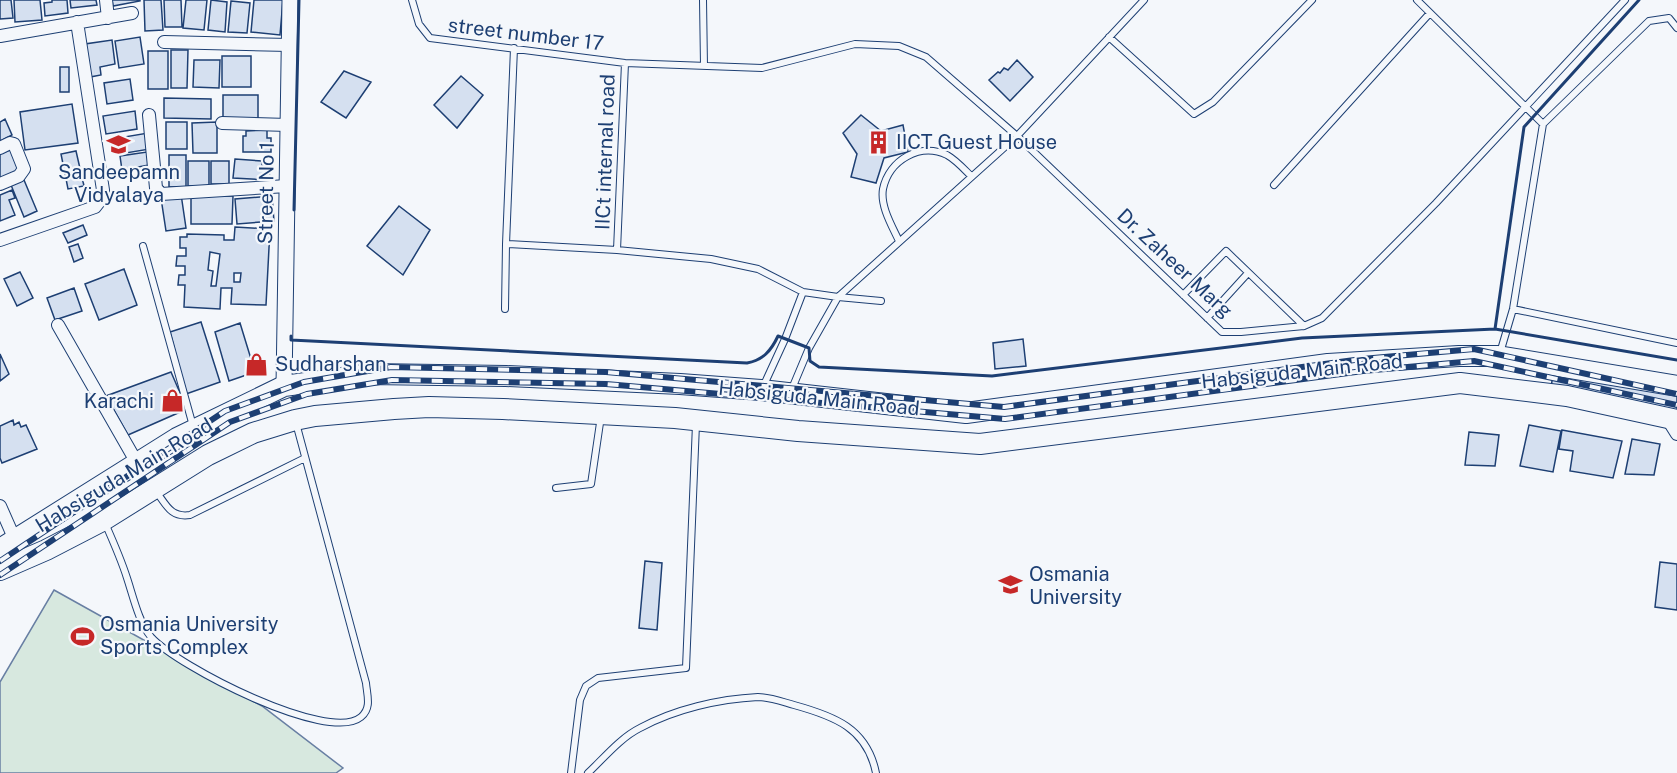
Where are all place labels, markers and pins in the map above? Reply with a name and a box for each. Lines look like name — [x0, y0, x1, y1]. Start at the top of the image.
building icon: IICT Guest House — [865, 129, 891, 155]
place label: IICT Guest House — [896, 130, 1057, 154]
school or university icon: Sandeepamn Vidyalaya — [106, 132, 132, 158]
place label: Sandeepamn Vidyalaya — [58, 160, 180, 207]
shop icon: Sudharshan — [244, 351, 270, 377]
place label: Sudharshan — [275, 352, 387, 376]
shop icon: Karachi — [159, 388, 185, 414]
place label: Karachi — [84, 389, 154, 413]
place label: Osmania University — [1029, 562, 1122, 609]
school or university icon: Osmania University — [998, 572, 1024, 598]
place label: Osmania University Sports Complex — [100, 612, 279, 659]
sports icon: Osmania University Sports Complex — [69, 623, 95, 649]

